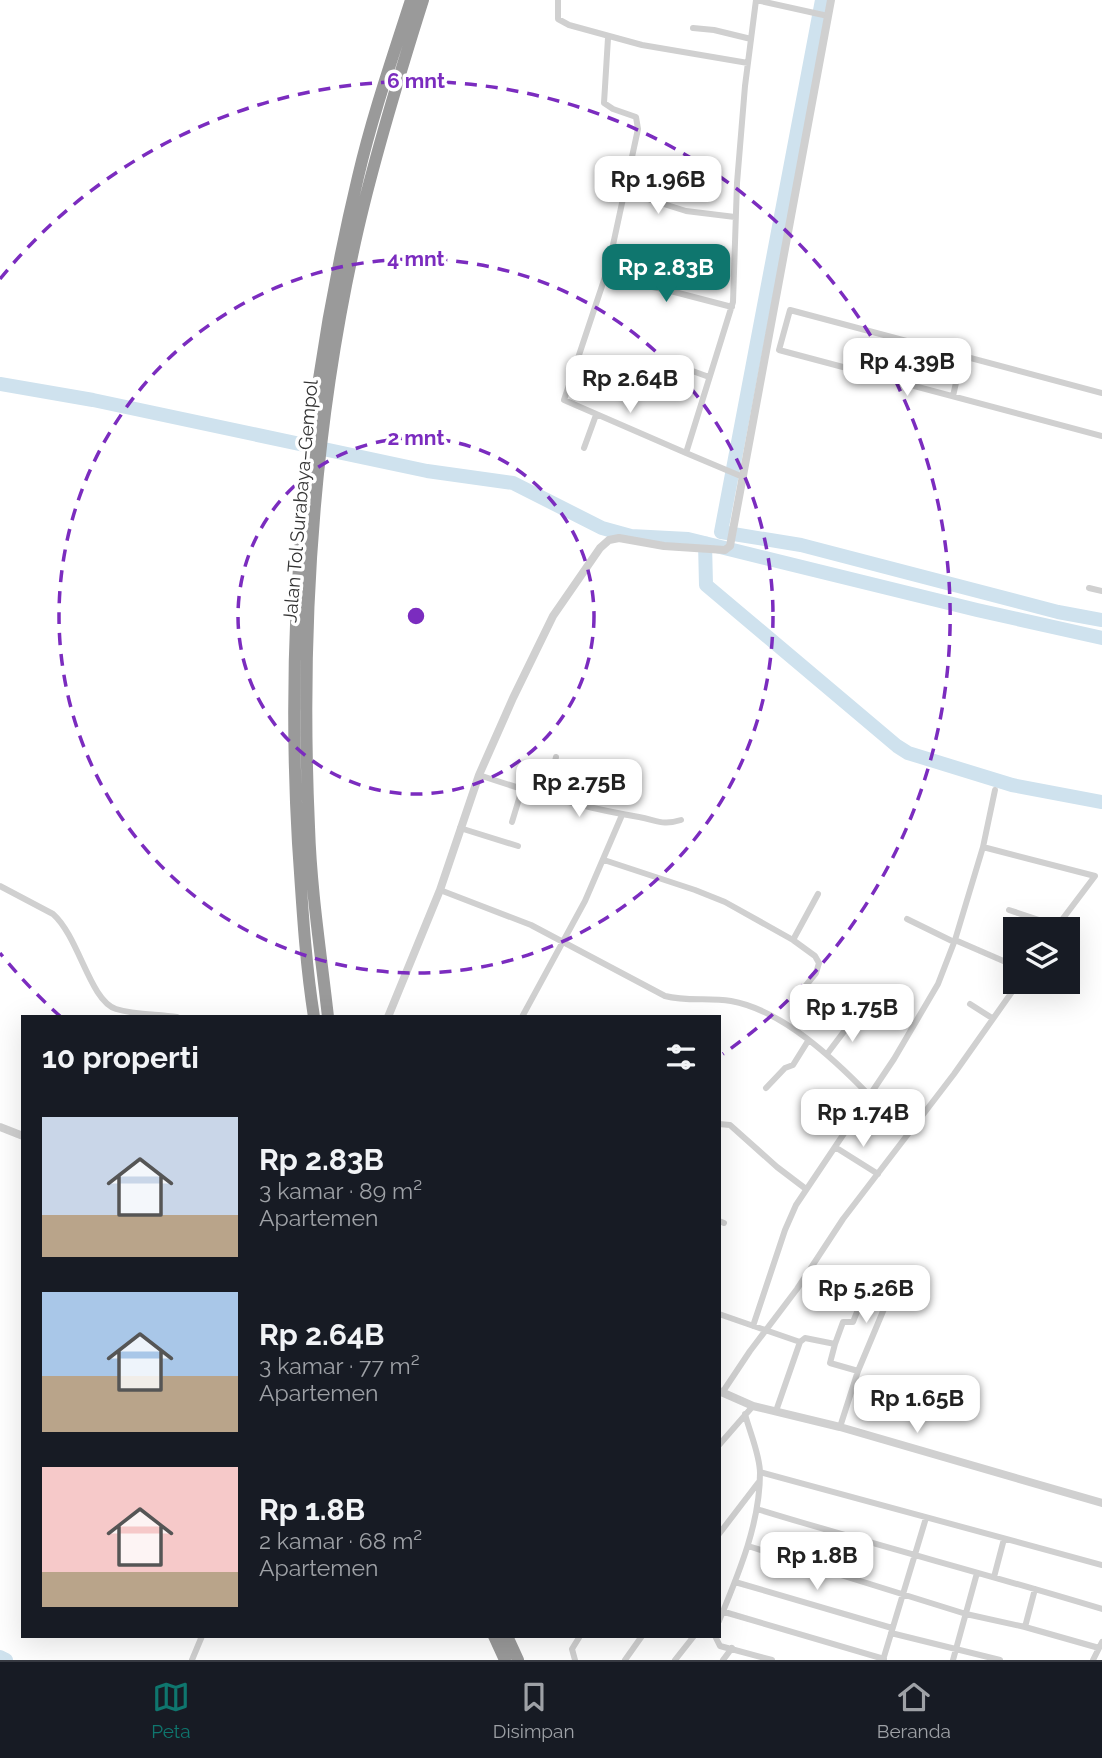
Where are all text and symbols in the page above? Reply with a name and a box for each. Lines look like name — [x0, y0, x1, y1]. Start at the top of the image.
text: 6 mnt — [387, 68, 445, 93]
pin: Rp 1.96B — [586, 156, 730, 216]
text: Rp 1.96B — [611, 165, 705, 192]
pin: Rp 2.83B — [594, 244, 738, 304]
text: 4 mnt — [387, 246, 445, 271]
text: Rp 2.83B — [618, 253, 714, 280]
pin: Rp 4.39B — [835, 338, 979, 398]
text: Rp 4.39B — [859, 347, 955, 374]
pin: Rp 2.64B — [558, 356, 702, 415]
text: Rp 2.64B — [582, 364, 678, 391]
street label: Jalan Tol Surabaya–Gempol — [278, 378, 322, 623]
text: 2 mnt — [387, 425, 445, 450]
centre of rings — [404, 604, 428, 628]
pin: Rp 2.75B — [507, 760, 651, 819]
text: Rp 2.75B — [532, 768, 626, 795]
map controls — [1003, 917, 1080, 994]
button: layers — [1003, 917, 1080, 994]
pin: Rp 1.75B — [780, 984, 924, 1044]
text: Rp 1.75B — [806, 993, 898, 1020]
icon: filters — [662, 1038, 700, 1076]
text: 10 properti — [42, 1040, 199, 1075]
pin: Rp 1.74B — [791, 1090, 935, 1149]
text: Rp 1.74B — [817, 1098, 909, 1125]
text: Rp 2.83B — [259, 1142, 384, 1177]
icon: home — [98, 1145, 182, 1229]
text: 3 kamar · 89 m² — [259, 1177, 422, 1204]
text: Apartemen — [259, 1204, 378, 1231]
pin: Rp 5.26B — [794, 1266, 938, 1325]
text: Rp 5.26B — [818, 1274, 914, 1301]
text: Rp 2.64B — [259, 1317, 384, 1352]
icon: home — [98, 1320, 182, 1404]
text: 3 kamar · 77 m² — [259, 1352, 420, 1379]
pin: Rp 1.65B — [845, 1376, 989, 1435]
text: Apartemen — [259, 1379, 378, 1406]
text: Rp 1.65B — [870, 1384, 964, 1411]
text: Rp 1.8B — [259, 1492, 365, 1527]
icon: home — [98, 1495, 182, 1579]
text: 2 kamar · 68 m² — [259, 1527, 422, 1554]
pin: Rp 1.8B — [752, 1532, 882, 1592]
text: Rp 1.8B — [776, 1541, 858, 1568]
text: Apartemen — [259, 1554, 378, 1581]
tab: Peta — [151, 1678, 191, 1742]
tab: Disimpan — [493, 1678, 575, 1742]
tab: Beranda — [877, 1678, 951, 1742]

